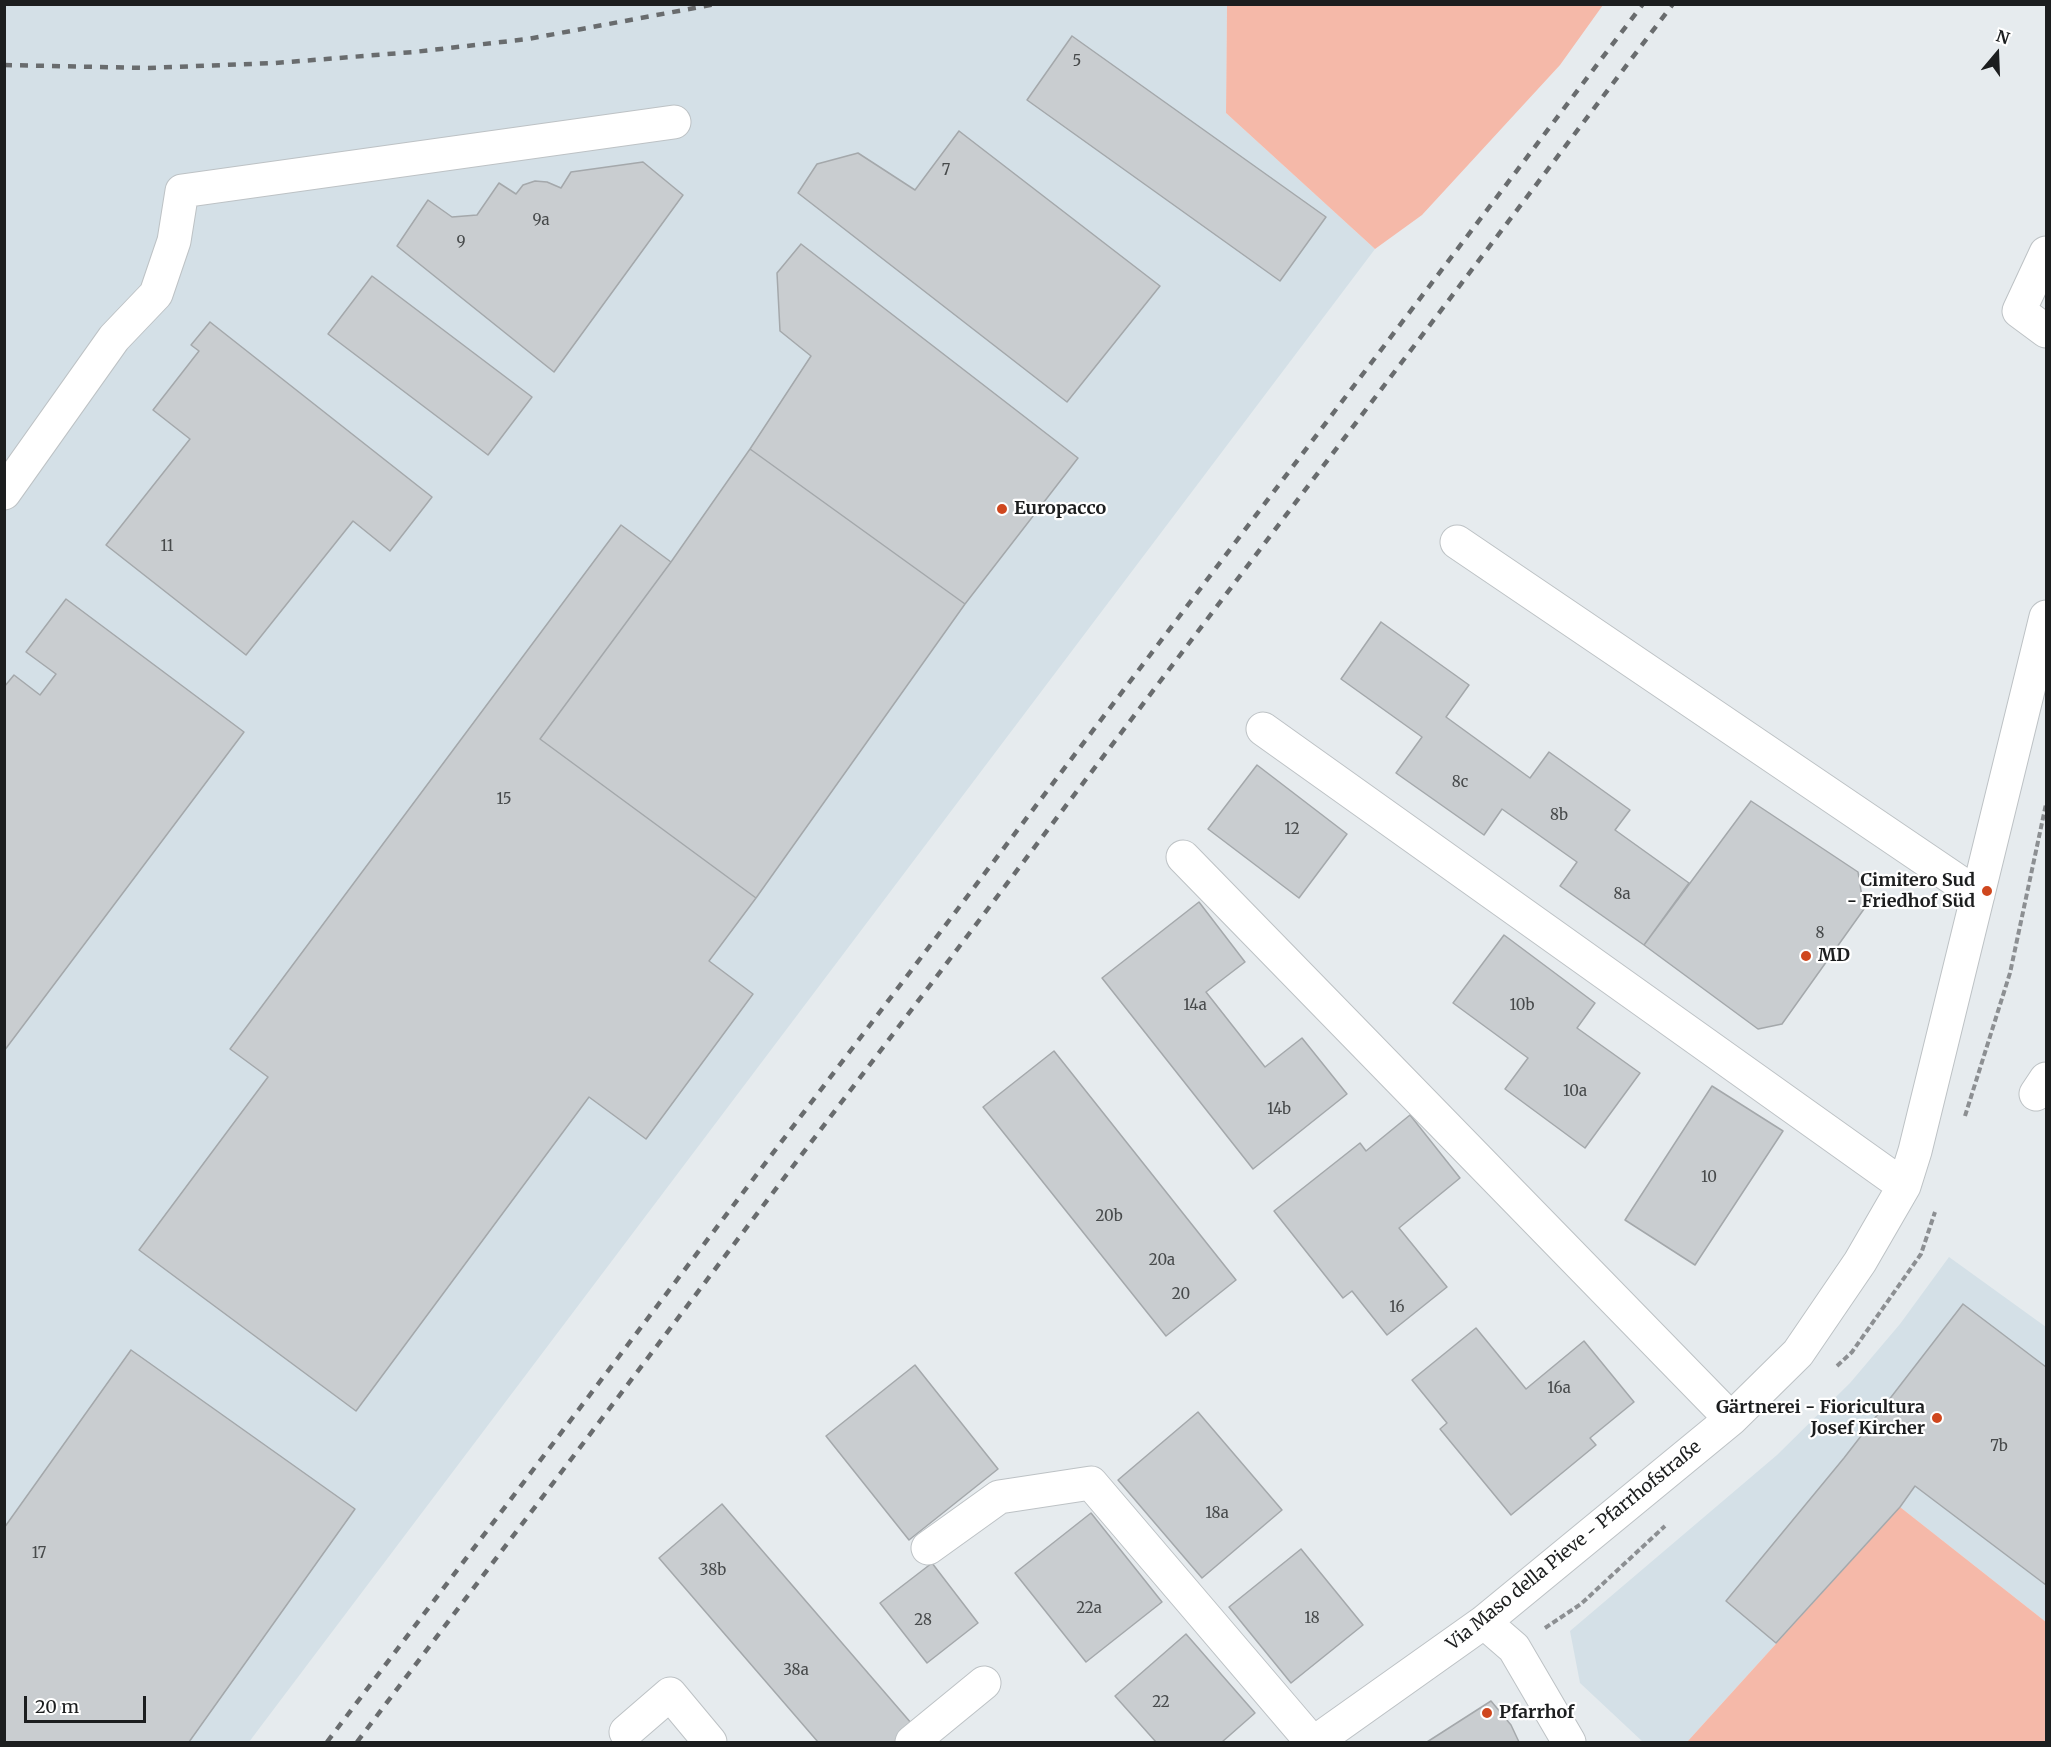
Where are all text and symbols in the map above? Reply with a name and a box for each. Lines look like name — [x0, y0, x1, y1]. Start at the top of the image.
north arrow — [1967, 24, 2027, 84]
text: N — [1994, 25, 2012, 48]
house number: 5 — [1073, 53, 1081, 71]
house number: 7 — [942, 162, 950, 180]
house number: 9a — [532, 212, 550, 230]
house number: 9 — [456, 234, 466, 252]
place label: Europacco — [1014, 498, 1106, 520]
marker: Europacco — [995, 502, 1009, 516]
house number: 11 — [160, 538, 174, 556]
house number: 8c — [1452, 774, 1468, 792]
house number: 15 — [496, 791, 512, 809]
house number: 8b — [1550, 807, 1568, 825]
house number: 12 — [1284, 821, 1300, 839]
place label: Cimitero Sud - Friedhof Süd — [1847, 870, 1975, 912]
marker: Cimitero Sud - Friedhof Süd — [1980, 884, 1994, 898]
house number: 8a — [1613, 886, 1631, 904]
house number: 8 — [1816, 925, 1824, 943]
place label: MD — [1818, 945, 1850, 967]
marker: MD — [1799, 949, 1813, 963]
house number: 14a — [1183, 997, 1207, 1015]
house number: 10b — [1510, 997, 1534, 1015]
house number: 10a — [1563, 1083, 1587, 1101]
house number: 14b — [1267, 1101, 1291, 1119]
house number: 10 — [1701, 1169, 1717, 1187]
house number: 20b — [1095, 1208, 1123, 1226]
house number: 20a — [1149, 1252, 1175, 1270]
house number: 20 — [1172, 1286, 1190, 1304]
house number: 16 — [1389, 1299, 1405, 1317]
house number: 16a — [1547, 1380, 1571, 1398]
place label: Gärtnerei - Fioricultura Josef Kircher — [1716, 1397, 1925, 1440]
marker: Gärtnerei - Fioricultura Josef Kircher — [1930, 1411, 1944, 1425]
street label: Via Maso della Pieve - Pfarrhofstraße — [1442, 1437, 1706, 1655]
house number: 7b — [1990, 1438, 2008, 1456]
house number: 18a — [1205, 1505, 1229, 1523]
house number: 17 — [32, 1545, 46, 1563]
house number: 38b — [700, 1562, 726, 1580]
house number: 22a — [1076, 1600, 1102, 1618]
house number: 18 — [1304, 1610, 1320, 1628]
house number: 28 — [914, 1612, 932, 1630]
house number: 38a — [783, 1662, 809, 1680]
scale bar — [27, 1684, 148, 1722]
house number: 22 — [1152, 1694, 1170, 1712]
text: 20 m — [35, 1695, 79, 1718]
place label: Pfarrhof — [1499, 1702, 1574, 1724]
marker: Pfarrhof — [1480, 1706, 1494, 1720]

